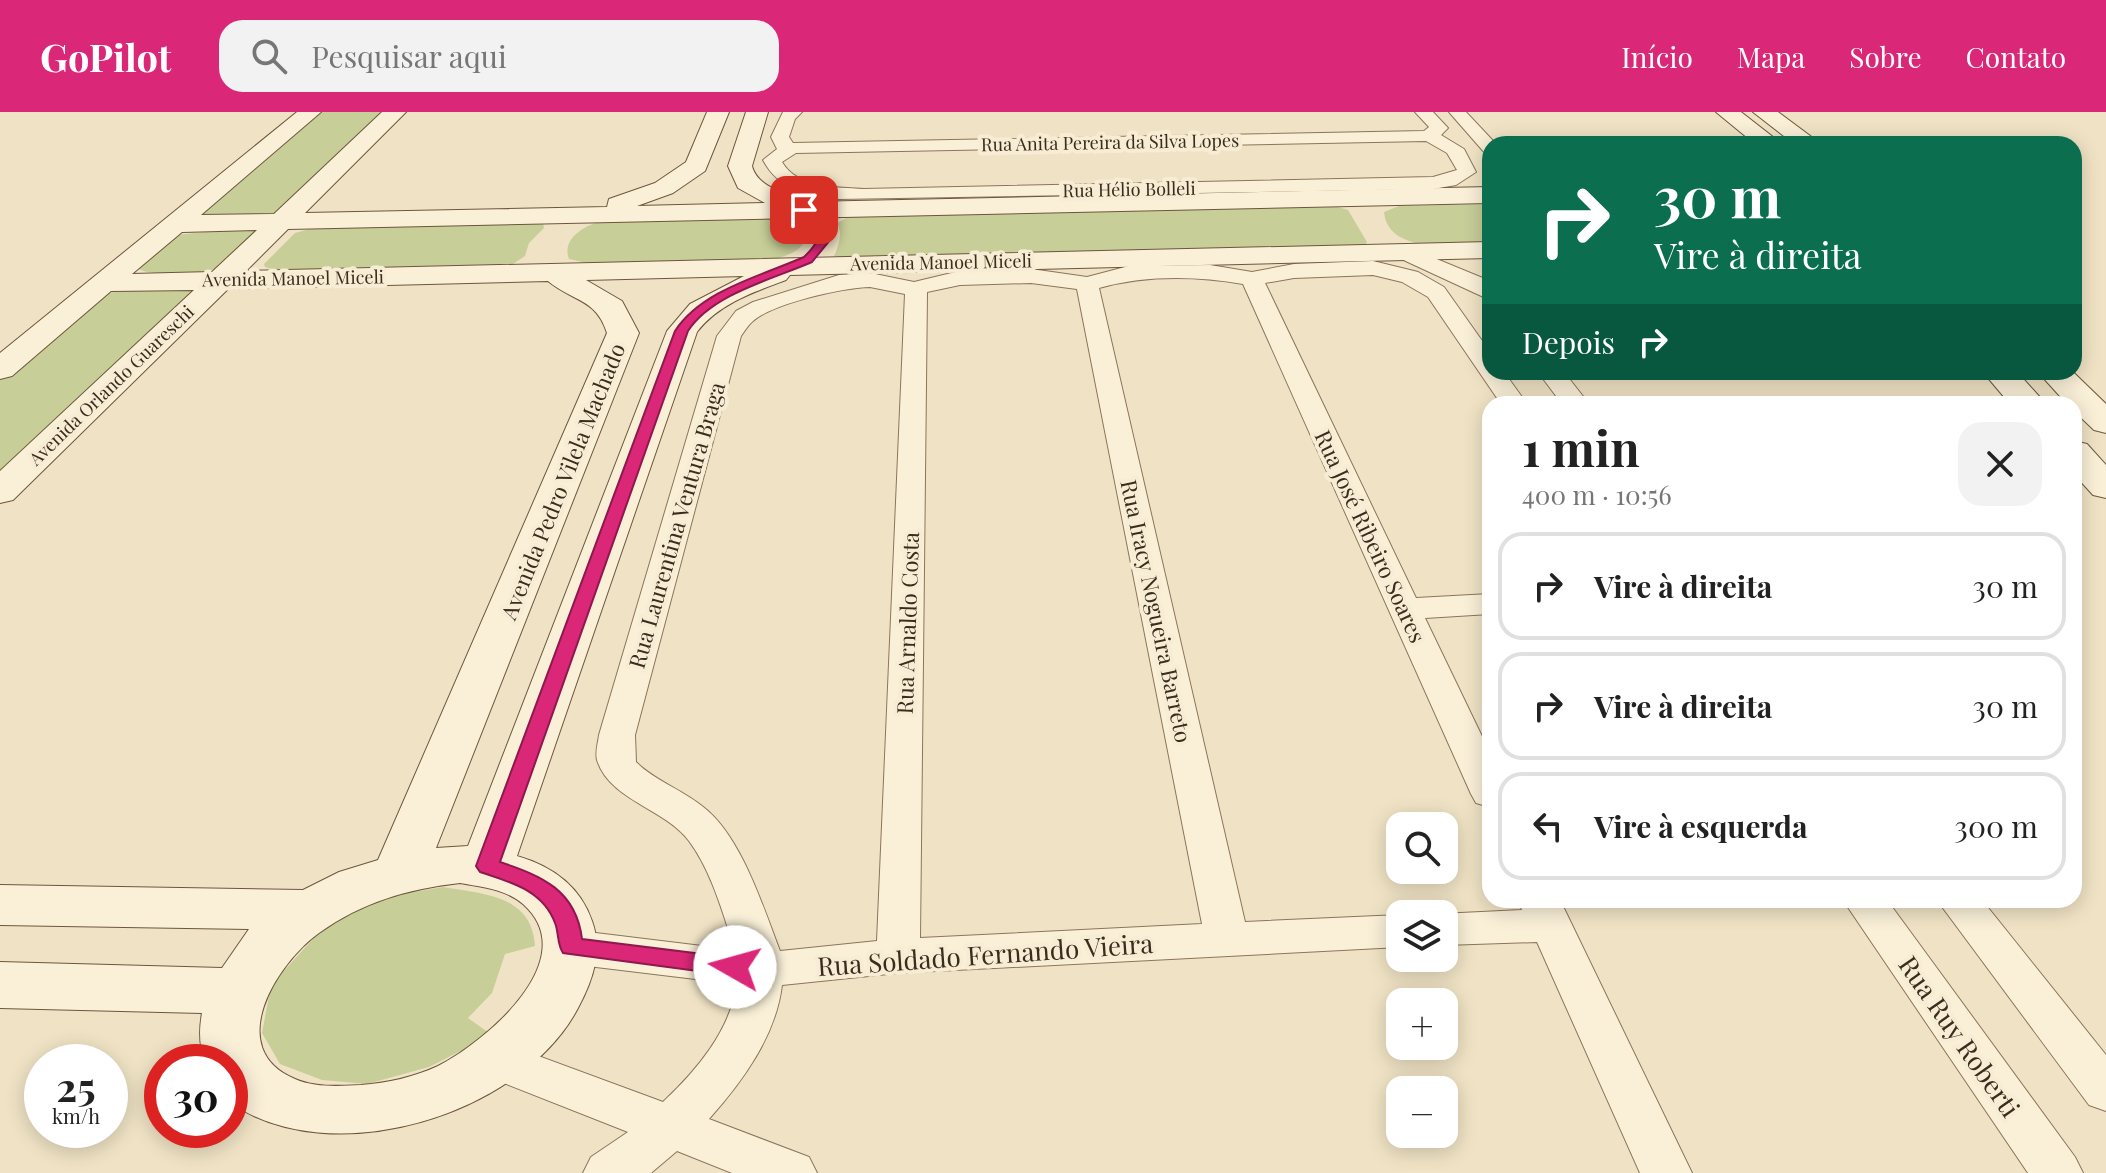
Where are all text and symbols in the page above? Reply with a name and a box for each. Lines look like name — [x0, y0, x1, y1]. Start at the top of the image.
search box — [219, 20, 779, 92]
text: GoPilot — [40, 31, 171, 82]
icon: search — [247, 34, 291, 78]
text: Pesquisar aqui — [311, 36, 507, 76]
text: Início — [1621, 38, 1693, 75]
text: Mapa — [1737, 38, 1805, 75]
text: Sobre — [1849, 38, 1922, 75]
text: Contato — [1966, 38, 2066, 75]
street label: Rua Anita Pereira da Silva Lopes — [981, 128, 1239, 156]
text: 30 m — [1654, 158, 1781, 233]
icon: right — [1522, 168, 1626, 272]
pin — [770, 176, 838, 244]
street label: Rua Hélio Bolleli — [1062, 176, 1196, 202]
icon: arrive — [782, 188, 826, 232]
text: Vire à direita — [1654, 230, 1861, 278]
street label: Avenida Manoel Miceli — [849, 248, 1032, 276]
street label: Avenida Manoel Miceli — [201, 264, 384, 292]
street label: Avenida Orlando Guareschi — [22, 300, 199, 471]
icon: right — [1631, 320, 1675, 364]
text: Depois — [1522, 322, 1615, 362]
street label: Avenida Pedro Vilela Machado — [492, 338, 631, 625]
street label: Rua Laurentina Ventura Braga — [621, 378, 731, 672]
text: 1 min — [1522, 415, 1640, 479]
button: close — [1958, 422, 2042, 506]
street label: Rua José Ribeiro Soares — [1309, 425, 1433, 647]
street label: Rua Iracy Nogueira Barreto — [1114, 477, 1200, 745]
text: 400 m · 10:56 — [1522, 477, 1672, 512]
street label: Rua Arnaldo Costa — [889, 531, 925, 715]
icon: right — [1526, 564, 1570, 608]
text: Vire à direita — [1594, 566, 1772, 606]
text: 30 m — [1972, 566, 2038, 606]
icon: right — [1526, 684, 1570, 728]
text: Vire à direita — [1594, 686, 1772, 726]
text: 30 m — [1972, 686, 2038, 726]
icon: left — [1526, 804, 1570, 848]
text: Vire à esquerda — [1594, 806, 1807, 846]
text: 300 m — [1954, 806, 2038, 846]
map controls — [1386, 812, 1458, 1148]
button: search — [1386, 812, 1458, 884]
button: layers — [1386, 900, 1458, 972]
position arrow — [693, 925, 777, 1009]
street label: Rua Soldado Fernando Vieira — [816, 925, 1154, 983]
street label: Rua Ruy Roberti — [1891, 948, 2029, 1124]
button: + — [1386, 988, 1458, 1060]
speed limit sign: 30 — [144, 1044, 248, 1148]
text: 25 — [56, 1059, 96, 1112]
button: − — [1386, 1076, 1458, 1148]
text: km/h — [52, 1102, 100, 1129]

